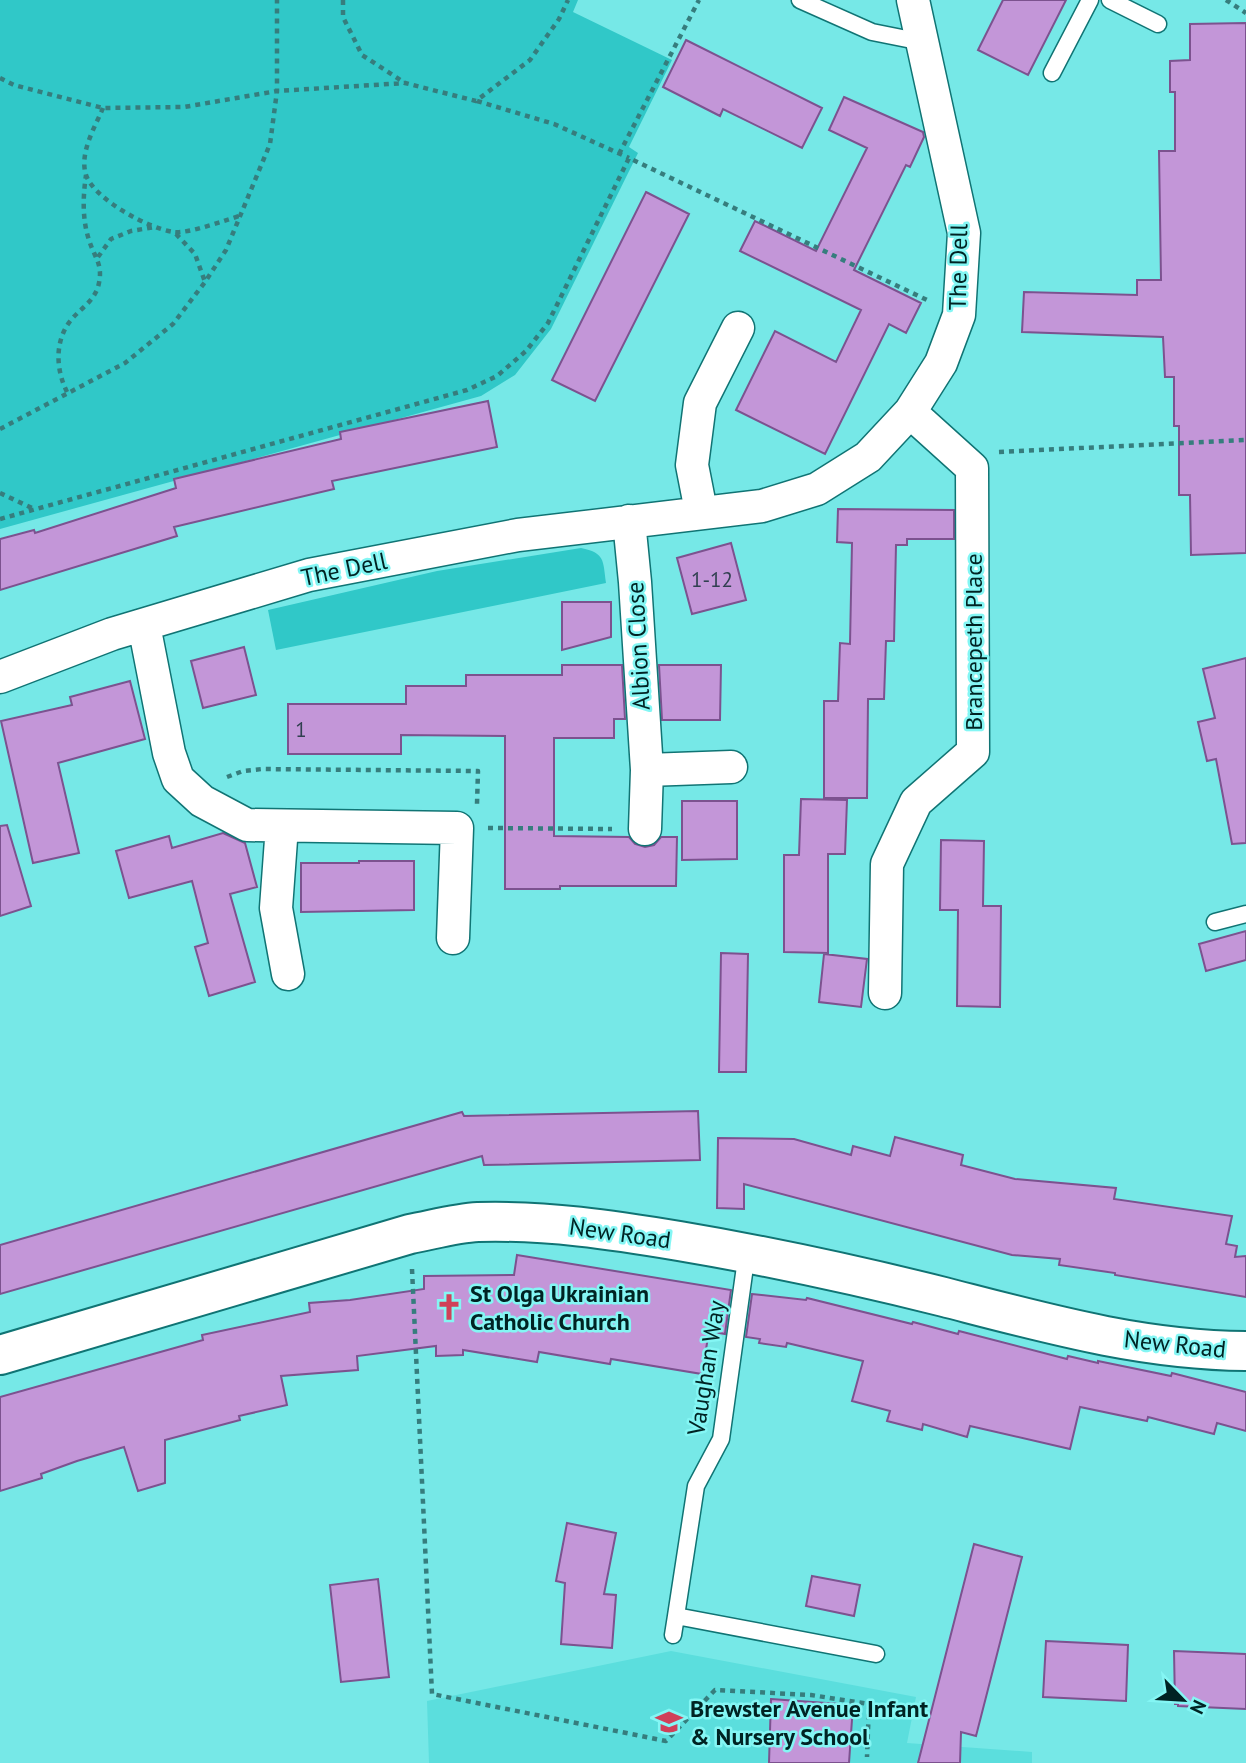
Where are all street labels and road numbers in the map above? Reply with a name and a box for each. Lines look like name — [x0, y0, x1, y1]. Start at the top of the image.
street label: The Dell — [942, 223, 974, 311]
street label: The Dell — [298, 545, 390, 593]
street label: Brancepeth Place — [958, 553, 989, 731]
street label: Albion Close — [619, 581, 657, 711]
street label: New Road — [567, 1211, 673, 1255]
street label: Vaughan Way — [680, 1298, 732, 1439]
street label: New Road — [1122, 1323, 1228, 1365]

